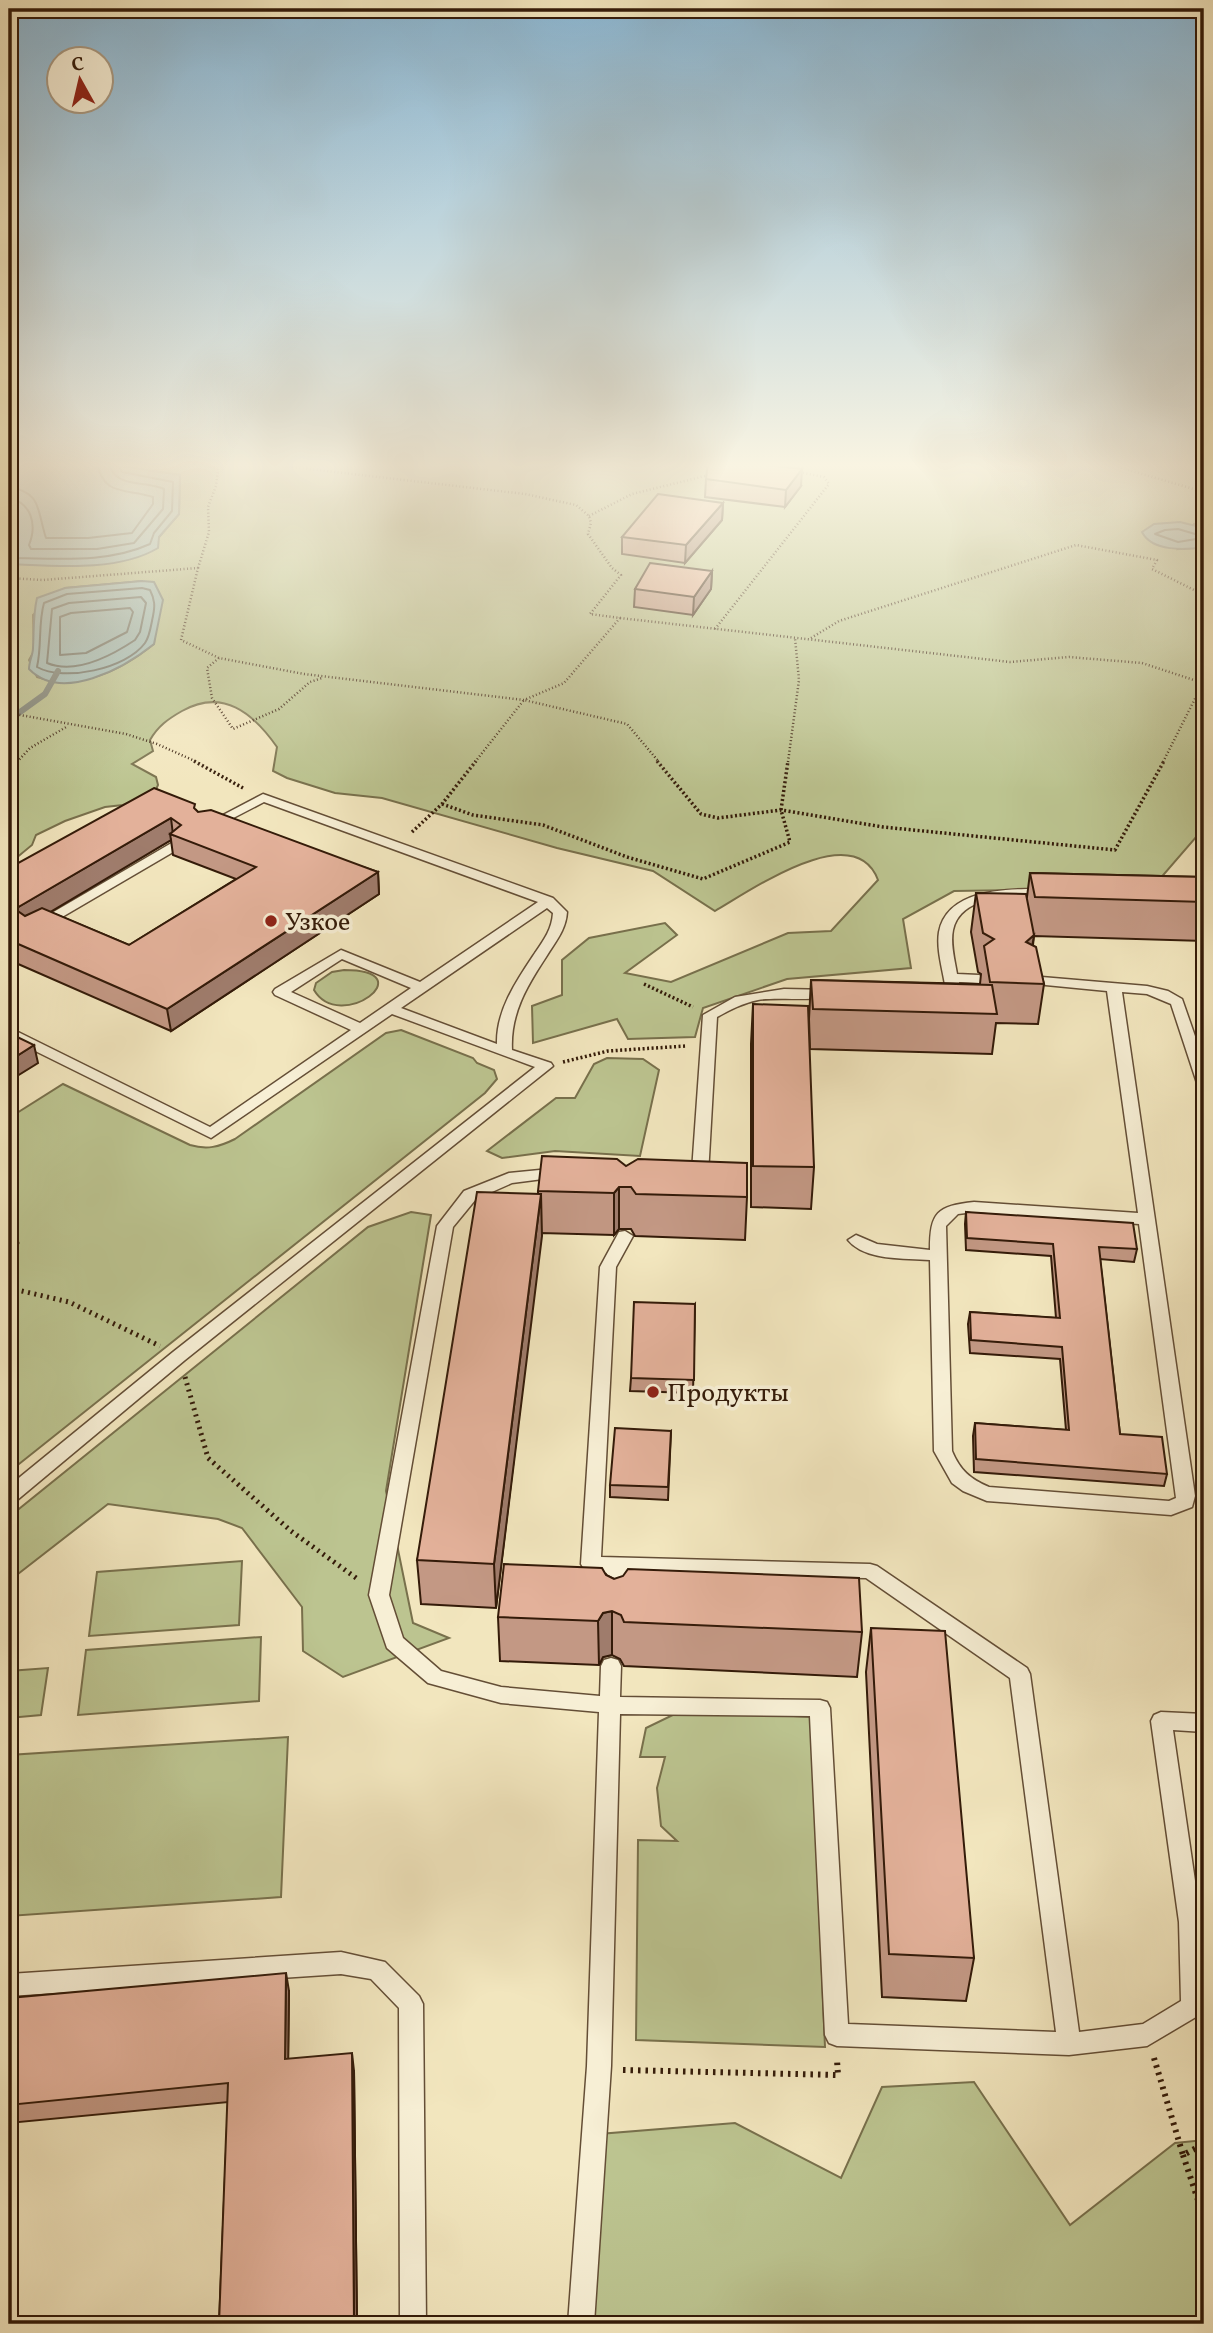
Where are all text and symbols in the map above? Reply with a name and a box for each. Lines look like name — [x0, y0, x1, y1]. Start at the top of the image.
north arrow — [46, 46, 116, 116]
text: С — [70, 51, 86, 79]
place label: Узкое — [285, 905, 350, 941]
marker: Узкое — [263, 913, 279, 929]
place label: Продукты — [667, 1376, 789, 1412]
marker: Продукты — [645, 1384, 661, 1400]

